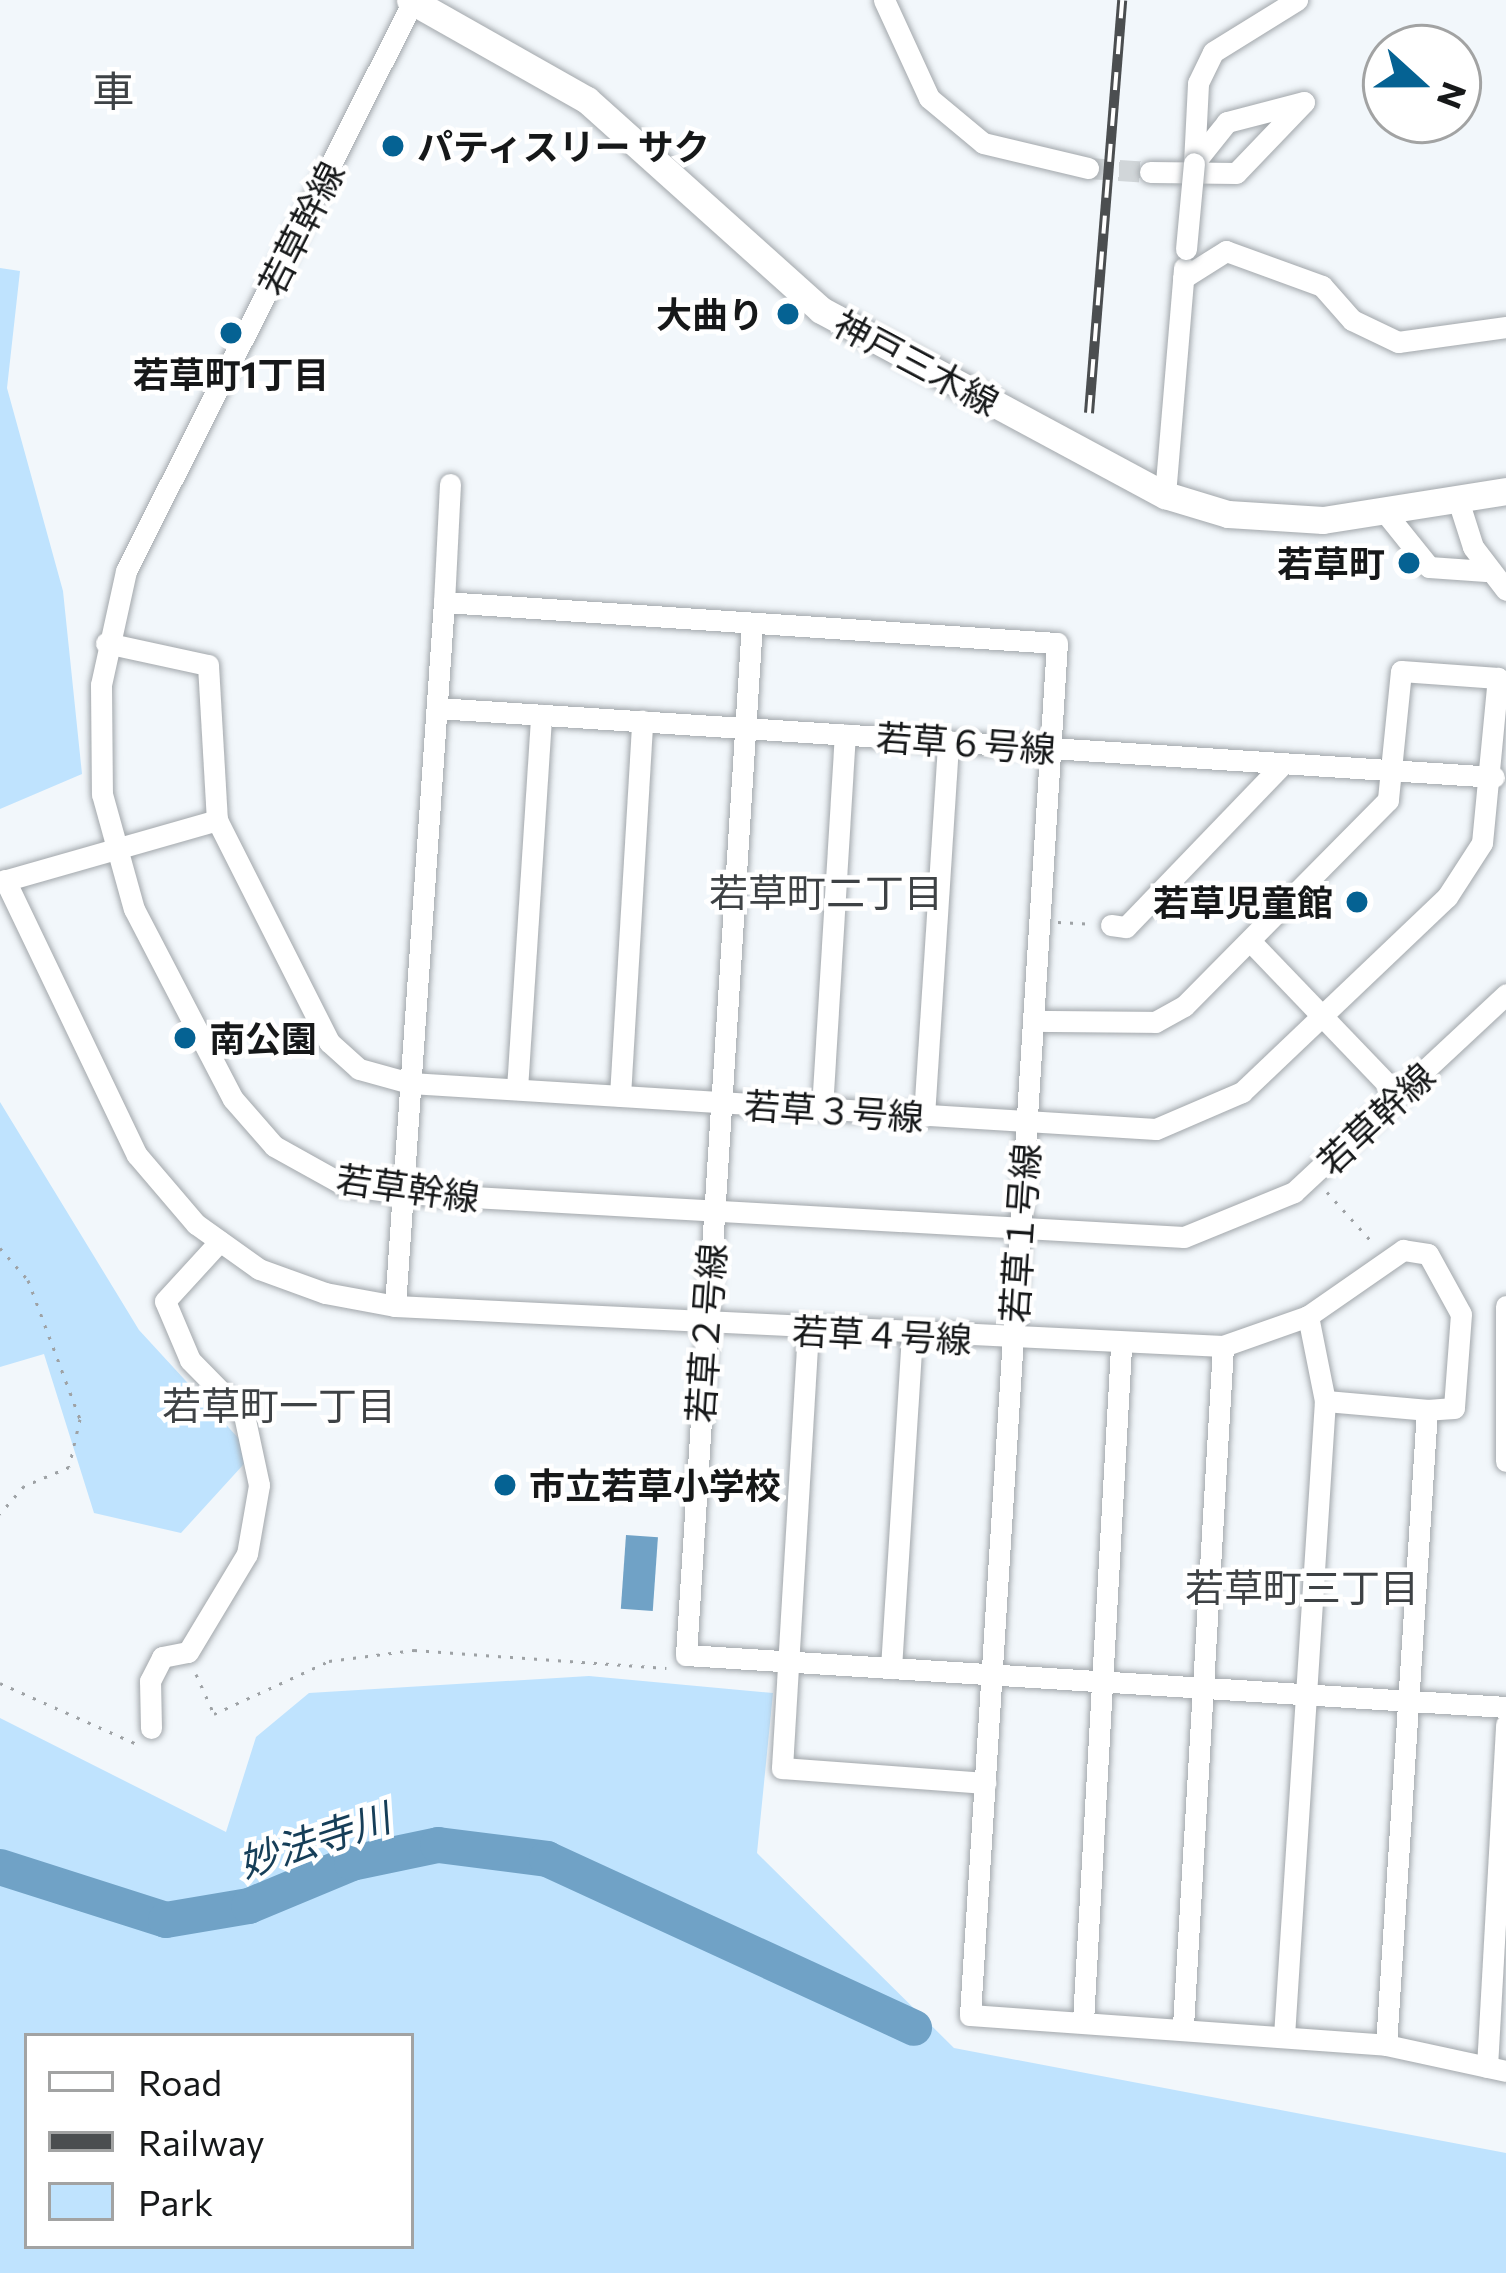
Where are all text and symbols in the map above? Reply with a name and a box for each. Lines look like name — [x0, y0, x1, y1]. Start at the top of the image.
north arrow — [1362, 24, 1482, 144]
district label: 車 — [92, 65, 134, 115]
text: N — [1430, 77, 1477, 115]
place label: パティスリー サク — [417, 124, 712, 168]
marker: パティスリー サク — [380, 133, 406, 159]
street label: 若草幹線 — [248, 154, 352, 302]
place label: 大曲り — [656, 292, 764, 336]
marker: 大曲り — [775, 301, 801, 327]
street label: 神戸三木線 — [827, 301, 1007, 423]
marker: 若草町1丁目 — [218, 320, 244, 346]
place label: 若草町1丁目 — [133, 352, 329, 396]
place label: 若草町 — [1277, 541, 1385, 585]
marker: 若草町 — [1396, 550, 1422, 576]
street label: 若草６号線 — [875, 714, 1057, 770]
district label: 若草町二丁目 — [709, 868, 943, 914]
place label: 若草児童館 — [1153, 880, 1333, 924]
marker: 若草児童館 — [1344, 889, 1370, 915]
place label: 南公園 — [209, 1016, 317, 1060]
marker: 南公園 — [172, 1025, 198, 1051]
street label: 若草幹線 — [1308, 1053, 1442, 1183]
street label: 若草３号線 — [743, 1082, 925, 1138]
street label: 若草１号線 — [991, 1142, 1047, 1324]
street label: 若草幹線 — [334, 1156, 482, 1218]
street label: 若草２号線 — [677, 1242, 733, 1424]
street label: 若草４号線 — [791, 1308, 973, 1360]
district label: 若草町一丁目 — [162, 1381, 396, 1427]
place label: 市立若草小学校 — [529, 1463, 781, 1507]
marker: 市立若草小学校 — [492, 1472, 518, 1498]
district label: 若草町三丁目 — [1185, 1563, 1419, 1609]
water label: 妙法寺川 — [233, 1793, 395, 1885]
legend — [24, 2033, 414, 2249]
text: Road — [138, 2059, 222, 2103]
text: Railway — [138, 2119, 265, 2163]
text: Park — [138, 2179, 213, 2223]

